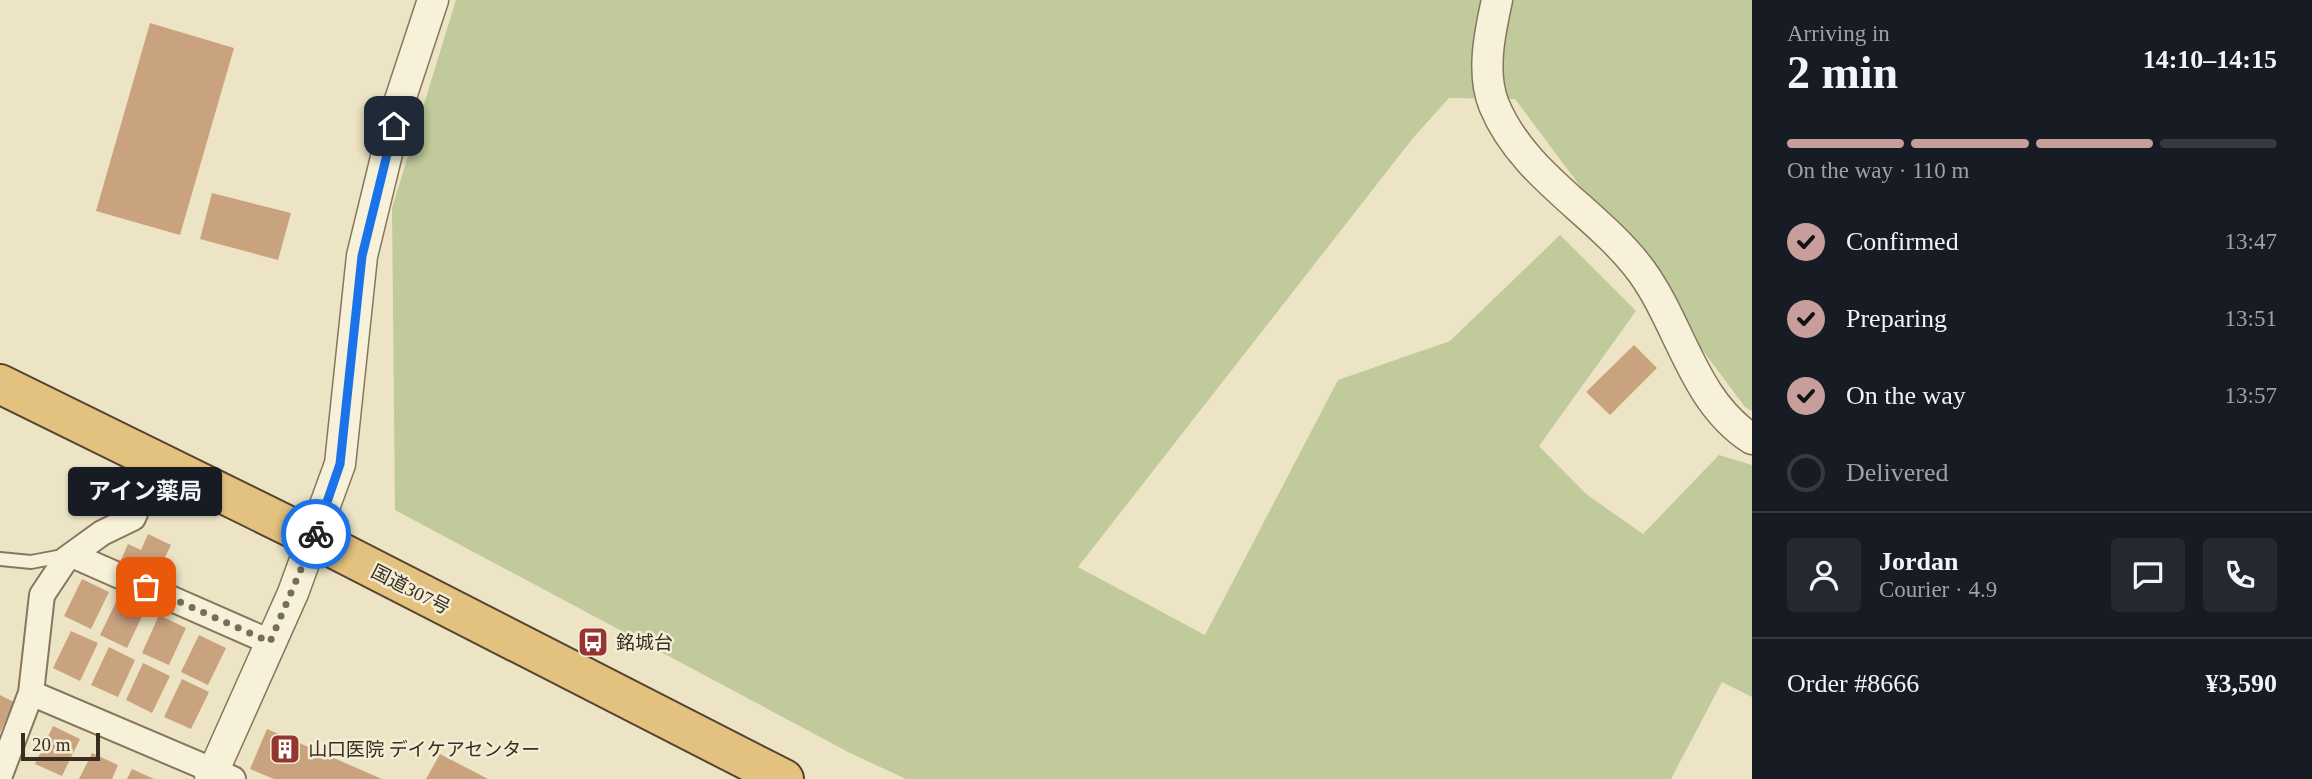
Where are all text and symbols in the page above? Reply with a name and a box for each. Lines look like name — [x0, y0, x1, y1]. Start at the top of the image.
text: Arriving in — [1787, 21, 1890, 46]
text: 14:10–14:15 — [2143, 45, 2277, 74]
text: 2 min — [1787, 47, 1898, 98]
pin — [364, 96, 424, 156]
icon: home — [375, 107, 413, 145]
text: On the way · 110 m — [1787, 158, 1969, 183]
icon: check — [1787, 223, 1825, 261]
text: Confirmed — [1846, 227, 1959, 256]
text: 13:47 — [2225, 229, 2277, 254]
icon: check — [1787, 300, 1825, 338]
text: Preparing — [1846, 304, 1947, 333]
text: 13:51 — [2225, 306, 2277, 331]
icon: check — [1787, 377, 1825, 415]
text: On the way — [1846, 381, 1966, 410]
text: 13:57 — [2225, 383, 2277, 408]
text: Delivered — [1846, 458, 1949, 487]
callout: アイン薬局 — [69, 468, 223, 517]
text: アイン薬局 — [88, 479, 202, 504]
courier — [281, 499, 351, 569]
icon: bike — [297, 515, 335, 553]
button: person — [1787, 538, 1861, 612]
button: chat — [2111, 538, 2185, 612]
button: phone — [2203, 538, 2277, 612]
text: Jordan — [1879, 547, 1958, 576]
pin — [116, 557, 176, 617]
street label: 国道307号 — [368, 561, 454, 618]
icon: bag — [127, 568, 165, 606]
text: Courier · 4.9 — [1879, 577, 1997, 602]
bus stop icon: 銘城台 — [576, 625, 610, 659]
place label: 銘城台 — [616, 632, 673, 653]
text: Order #8666 — [1787, 669, 1919, 698]
text: ¥3,590 — [2206, 669, 2277, 698]
scale bar — [21, 730, 100, 762]
building icon: 山口医院 デイケアセンター — [268, 732, 302, 766]
text: 20 m — [32, 734, 71, 755]
place label: 山口医院 デイケアセンター — [308, 739, 540, 760]

